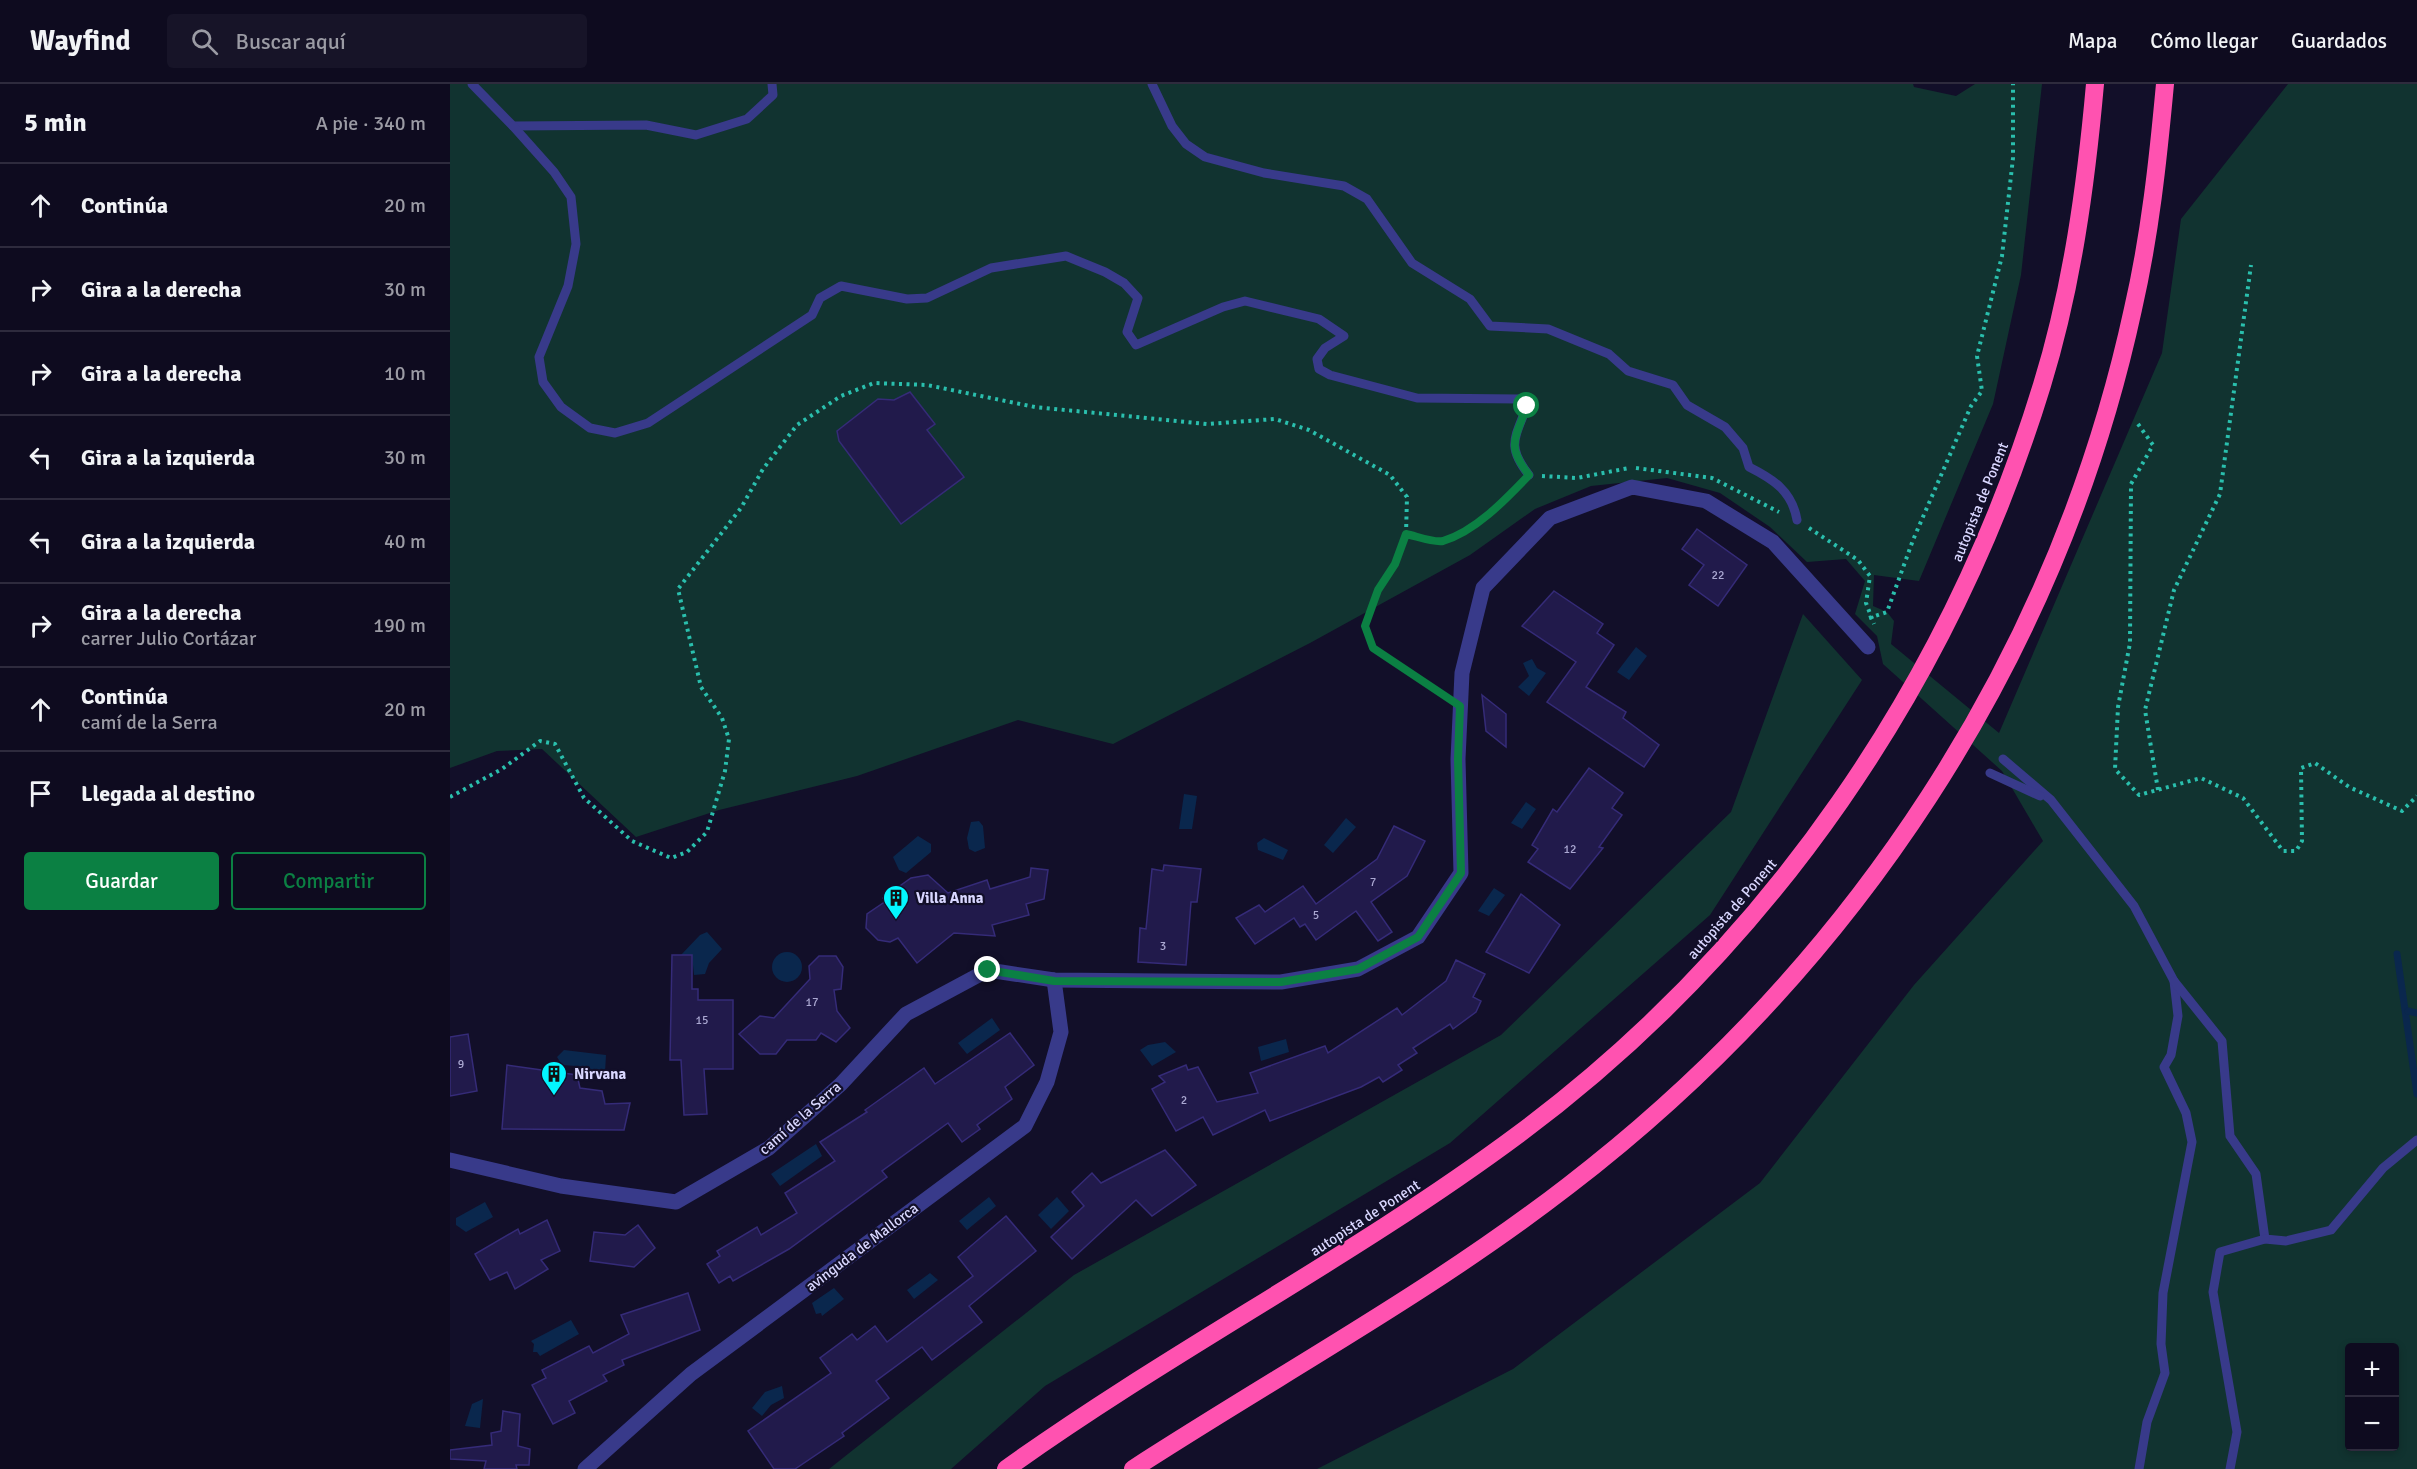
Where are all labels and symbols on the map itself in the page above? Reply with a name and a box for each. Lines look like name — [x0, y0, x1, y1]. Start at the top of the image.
route start — [1513, 392, 1539, 418]
street label: autopista de Ponent — [1948, 440, 2012, 564]
house number: 22 — [1712, 568, 1724, 583]
house number: 12 — [1564, 842, 1576, 857]
street label: autopista de Ponent — [1683, 855, 1781, 963]
house number: 7 — [1370, 875, 1376, 890]
building icon: Villa Anna — [881, 883, 911, 921]
place label: Villa Anna — [916, 889, 984, 907]
house number: 5 — [1313, 908, 1319, 923]
house number: 3 — [1160, 939, 1166, 954]
route end — [974, 956, 1000, 982]
house number: 17 — [806, 995, 818, 1010]
house number: 15 — [696, 1013, 708, 1028]
house number: 9 — [458, 1057, 464, 1072]
building icon: Nirvana — [539, 1059, 569, 1097]
place label: Nirvana — [574, 1065, 626, 1083]
street label: camí de la Serra — [755, 1078, 845, 1158]
house number: 2 — [1181, 1093, 1187, 1108]
street label: autopista de Ponent — [1307, 1176, 1423, 1260]
street label: avinguda de Mallorca — [802, 1199, 922, 1295]

